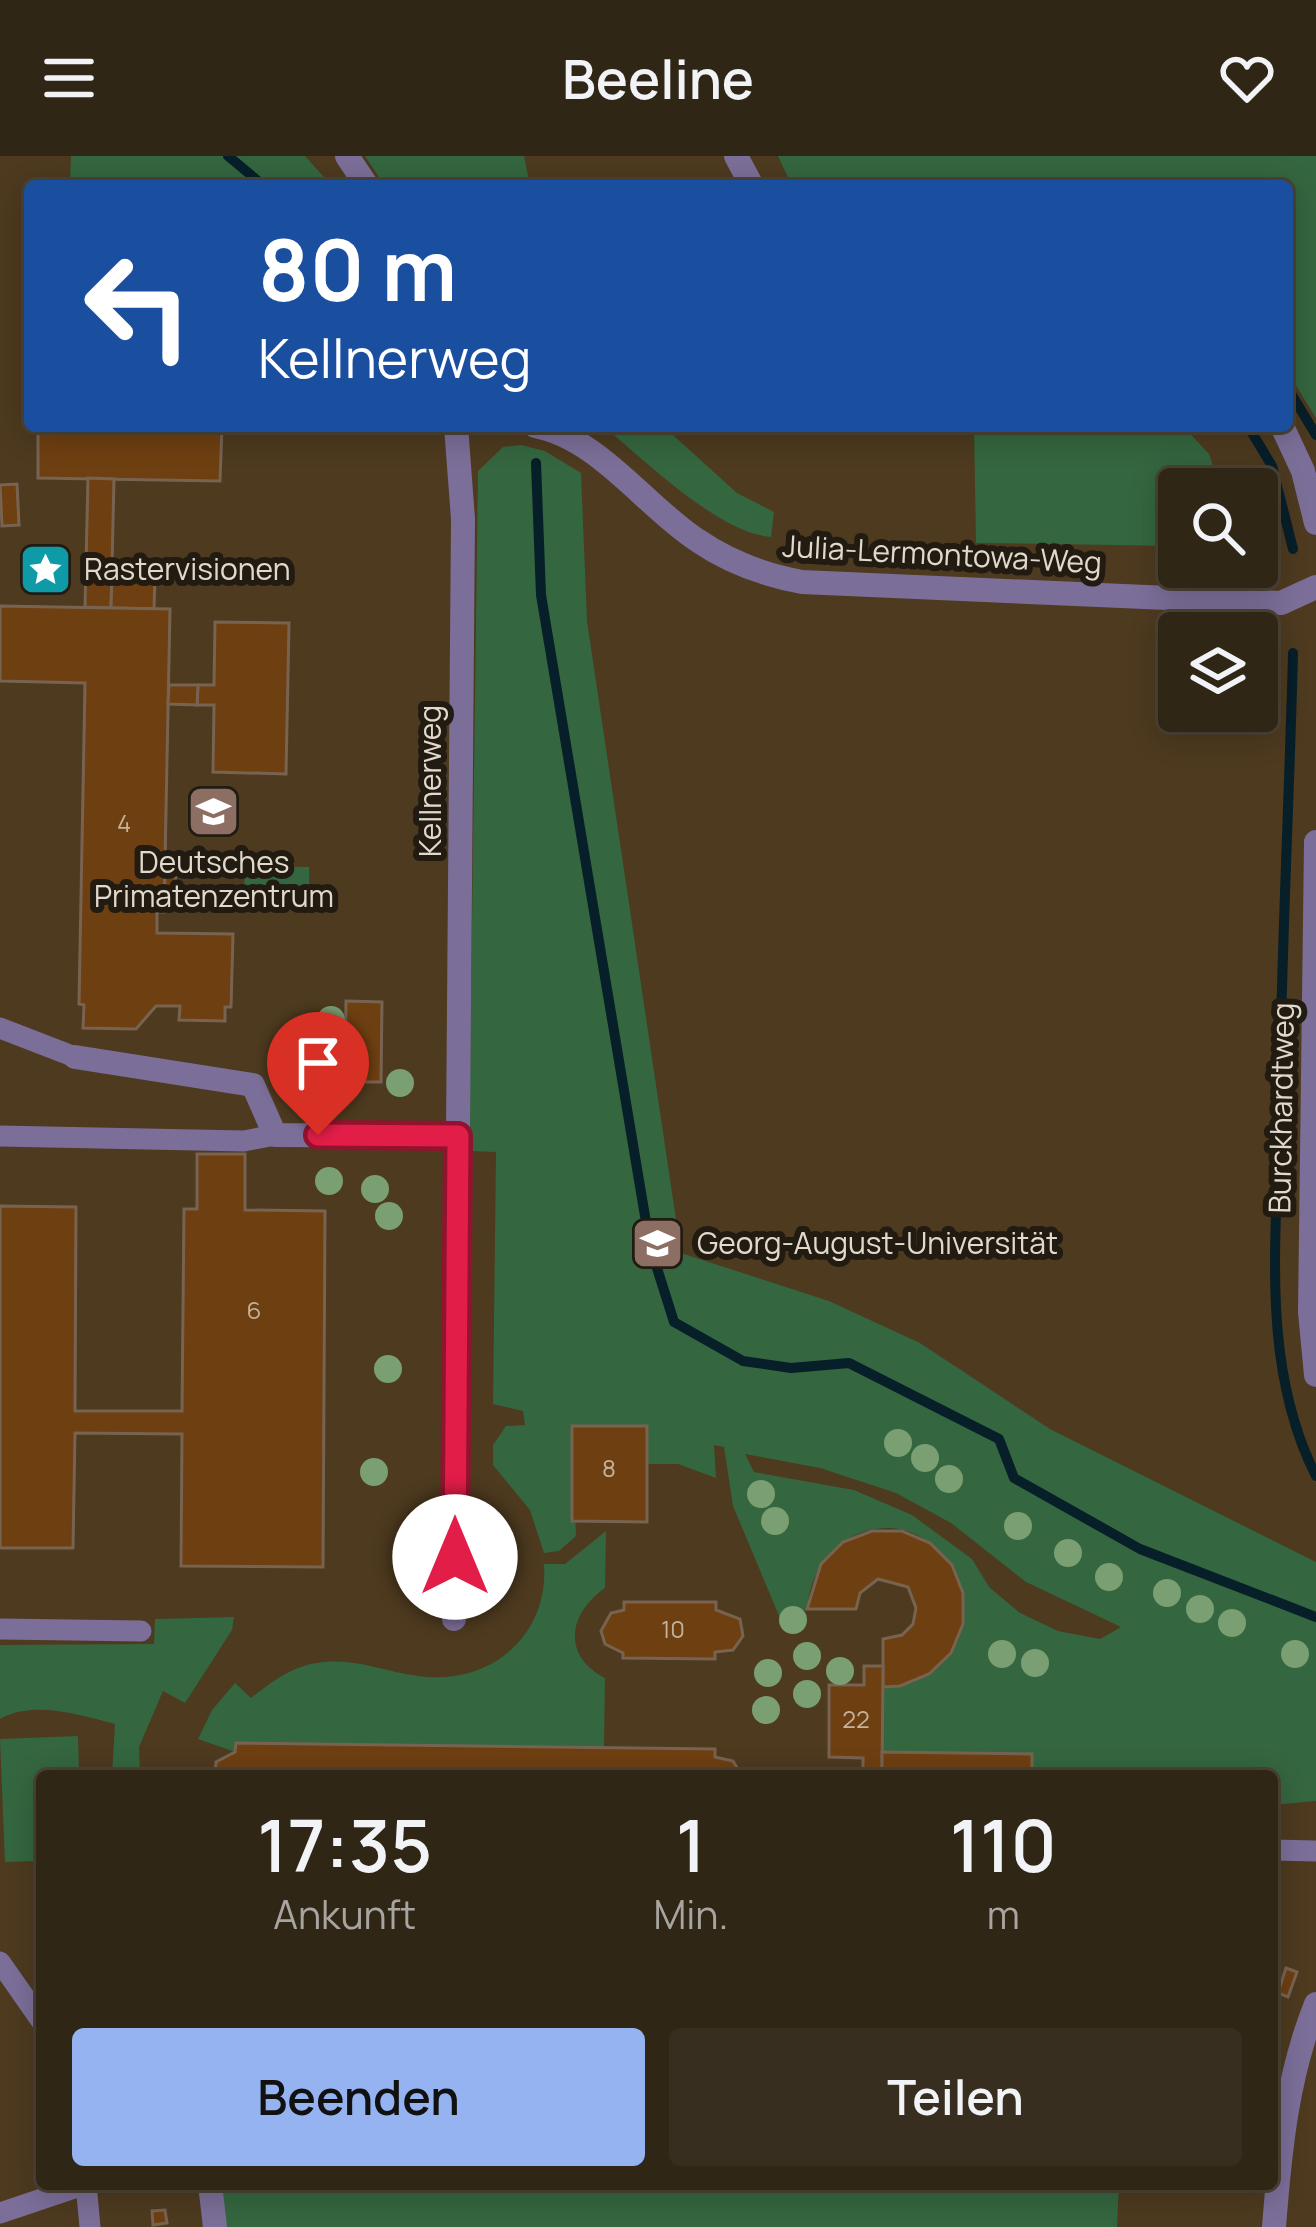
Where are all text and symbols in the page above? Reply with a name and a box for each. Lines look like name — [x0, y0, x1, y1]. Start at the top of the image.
text: Beeline — [562, 41, 754, 115]
icon: menu — [36, 45, 102, 111]
icon: heart — [1214, 45, 1280, 111]
text: 80 m — [258, 211, 457, 326]
icon: left — [60, 228, 216, 384]
text: Kellnerweg — [258, 320, 532, 394]
map controls — [1158, 468, 1278, 732]
button: search — [1158, 468, 1278, 588]
street label: Julia-Lermontowa-Weg — [781, 525, 1103, 582]
place icon: Rastervisionen — [17, 542, 73, 598]
place label: Rastervisionen — [84, 548, 290, 589]
button: layers — [1158, 612, 1278, 732]
street label: Kellnerweg — [409, 705, 450, 857]
school or university icon: Deutsches Primatenzentrum — [186, 783, 242, 839]
house number: 4 — [117, 806, 131, 839]
place label: Deutsches Primatenzentrum — [94, 841, 334, 916]
street label: Burckhardtweg — [1258, 1002, 1303, 1214]
pin — [267, 1012, 369, 1135]
icon: arrive — [285, 1030, 351, 1096]
school or university icon: Georg-August-Universität — [630, 1216, 686, 1272]
place label: Georg-August-Universität — [697, 1222, 1058, 1263]
house number: 6 — [247, 1293, 261, 1326]
house number: 8 — [602, 1451, 616, 1484]
position arrow — [392, 1494, 518, 1620]
house number: 10 — [661, 1612, 685, 1645]
house number: 22 — [842, 1702, 870, 1735]
text: 17:35 — [257, 1795, 432, 1894]
text: 1 — [676, 1795, 706, 1894]
text: 110 — [950, 1795, 1057, 1894]
text: Ankunft — [273, 1887, 416, 1941]
text: Min. — [653, 1887, 728, 1941]
text: m — [987, 1887, 1020, 1941]
button: Beenden — [72, 2028, 645, 2166]
button: Teilen — [669, 2028, 1242, 2166]

